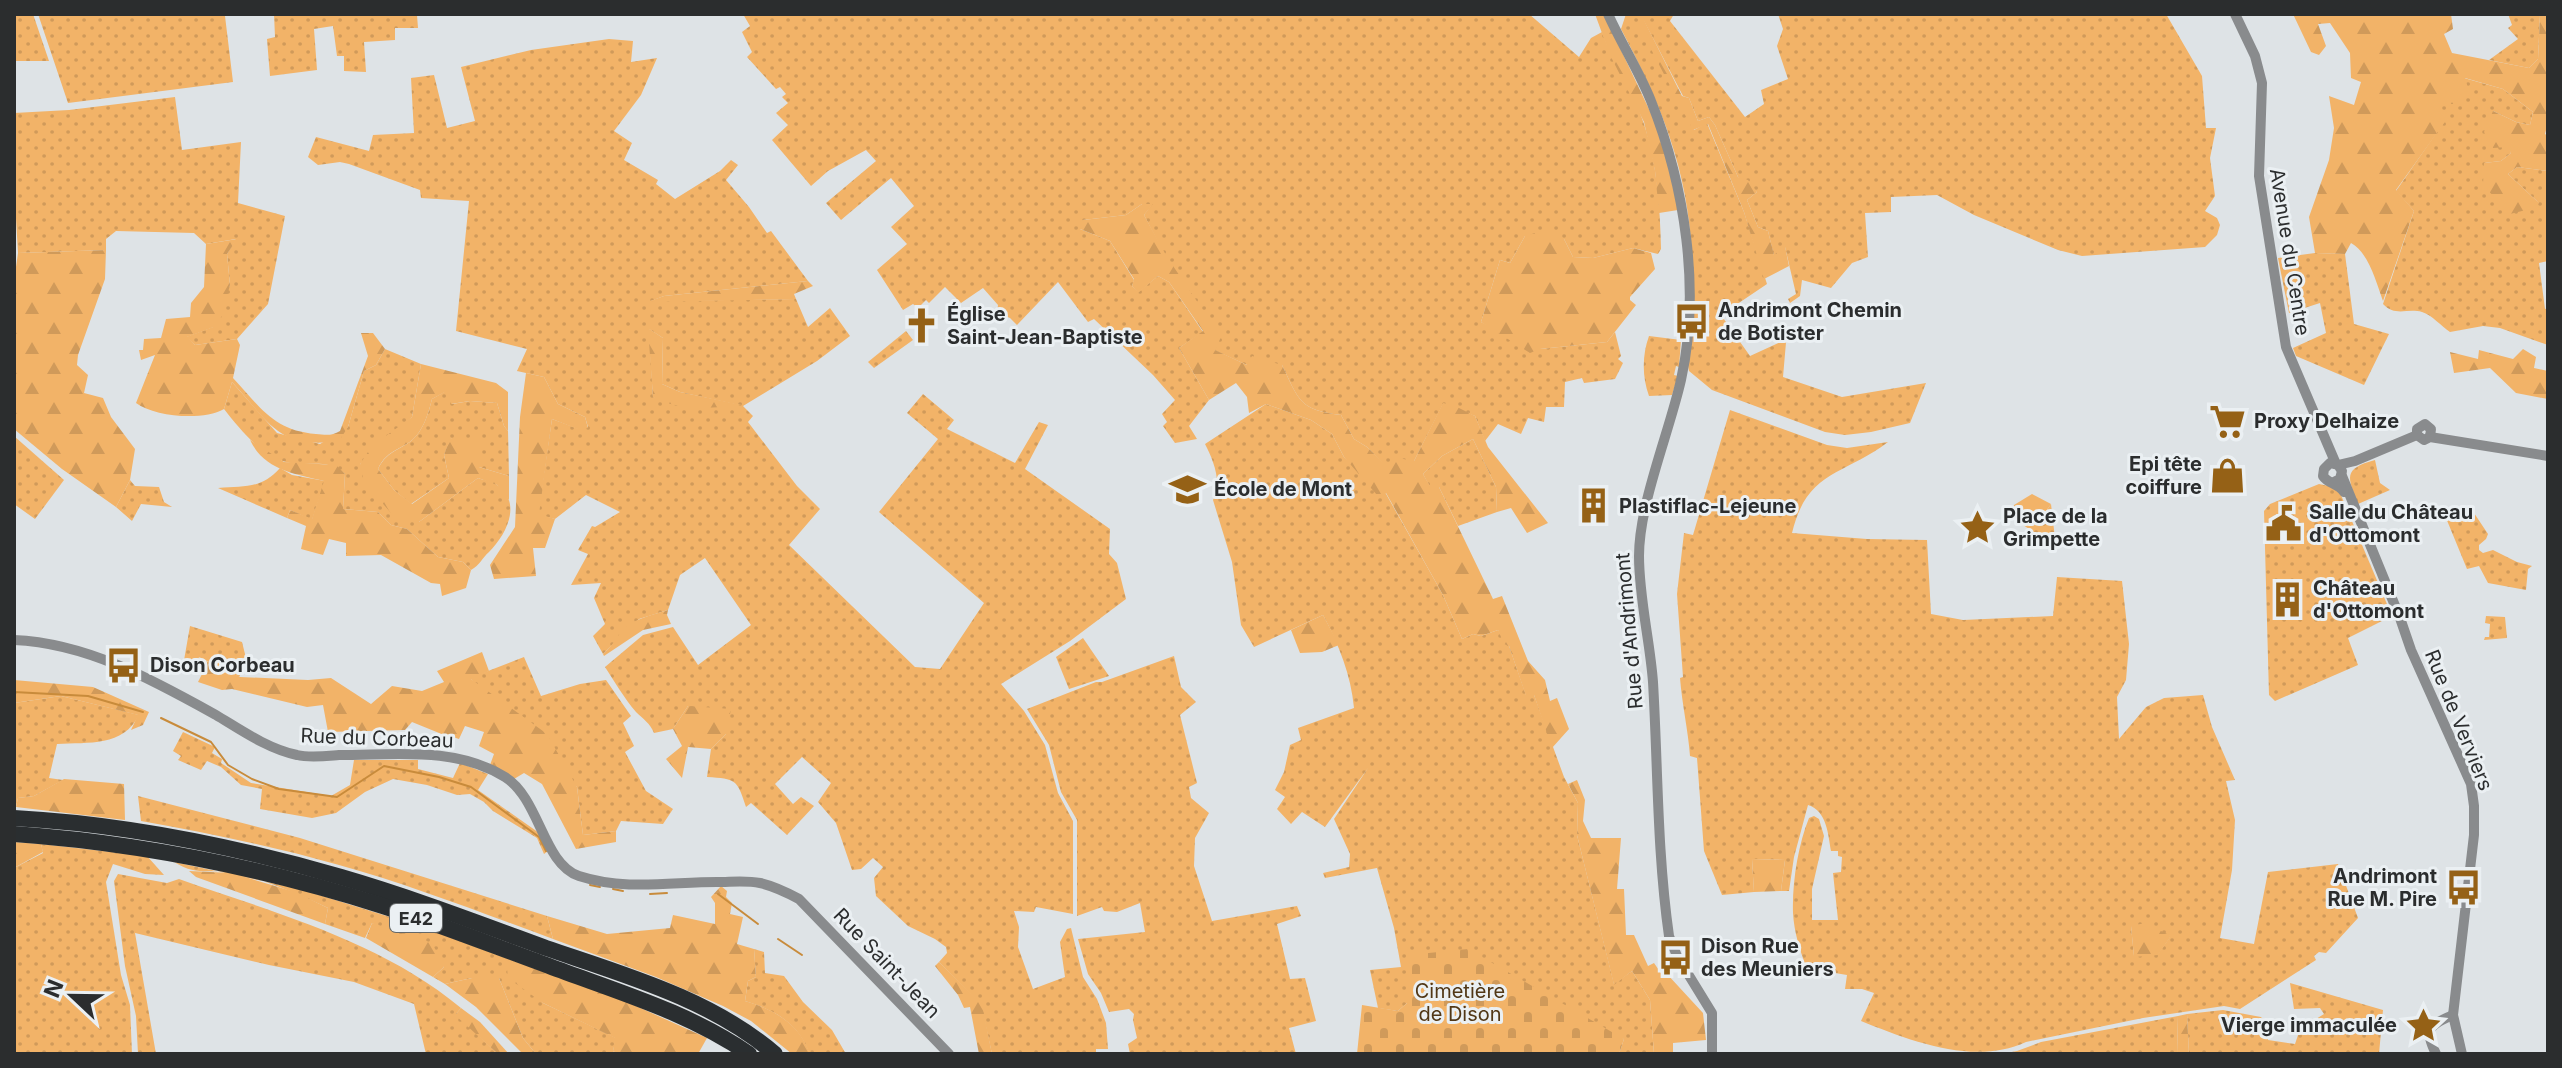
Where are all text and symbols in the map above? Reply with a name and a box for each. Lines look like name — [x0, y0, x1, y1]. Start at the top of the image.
street label: Avenue du Centre — [2265, 167, 2315, 337]
place label: Andrimont Chemin de Botister — [1718, 298, 1902, 345]
place label: Église Saint-Jean-Baptiste — [947, 301, 1143, 349]
bus stop icon: Andrimont Chemin de Botister — [1673, 302, 1711, 340]
church icon: Église Saint-Jean-Baptiste — [902, 306, 940, 344]
supermarket icon: Proxy Delhaize — [2209, 402, 2247, 440]
place label: Proxy Delhaize — [2254, 409, 2399, 433]
place label: Epi tête coiffure — [2125, 452, 2202, 499]
shop icon: Epi tête coiffure — [2209, 457, 2247, 495]
school or university icon: École de Mont — [1169, 470, 1207, 508]
place label: École de Mont — [1214, 476, 1352, 501]
building icon: Plastiflac-Lejeune — [1574, 487, 1612, 525]
place label: Plastiflac-Lejeune — [1619, 494, 1797, 518]
place label: Salle du Château d'Ottomont — [2309, 500, 2473, 547]
place label: Place de la Grimpette — [2003, 504, 2108, 551]
public building icon: Salle du Château d'Ottomont — [2264, 504, 2302, 542]
place icon: Place de la Grimpette — [1958, 509, 1996, 547]
street label: Rue d'Andrimont — [1610, 551, 1648, 710]
place label: Château d'Ottomont — [2313, 576, 2424, 623]
building icon: Château d'Ottomont — [2268, 580, 2306, 618]
bus stop icon: Dison Corbeau — [105, 646, 143, 684]
street label: Rue de Verviers — [2420, 646, 2498, 794]
place label: Dison Corbeau — [150, 653, 295, 677]
street label: Rue du Corbeau — [300, 723, 454, 753]
place label: Andrimont Rue M. Pire — [2327, 864, 2437, 911]
bus stop icon: Andrimont Rue M. Pire — [2444, 868, 2482, 906]
street label: Rue Saint-Jean — [829, 903, 945, 1023]
road number: E42 — [390, 904, 442, 932]
place label: Dison Rue des Meuniers — [1701, 934, 1834, 981]
bus stop icon: Dison Rue des Meuniers — [1656, 939, 1694, 977]
north arrow — [32, 956, 112, 1036]
text: N — [38, 976, 69, 1001]
park label: Cimetière de Dison — [1415, 979, 1505, 1026]
place icon: Vierge immaculée — [2404, 1006, 2442, 1044]
place label: Vierge immaculée — [2221, 1013, 2397, 1037]

